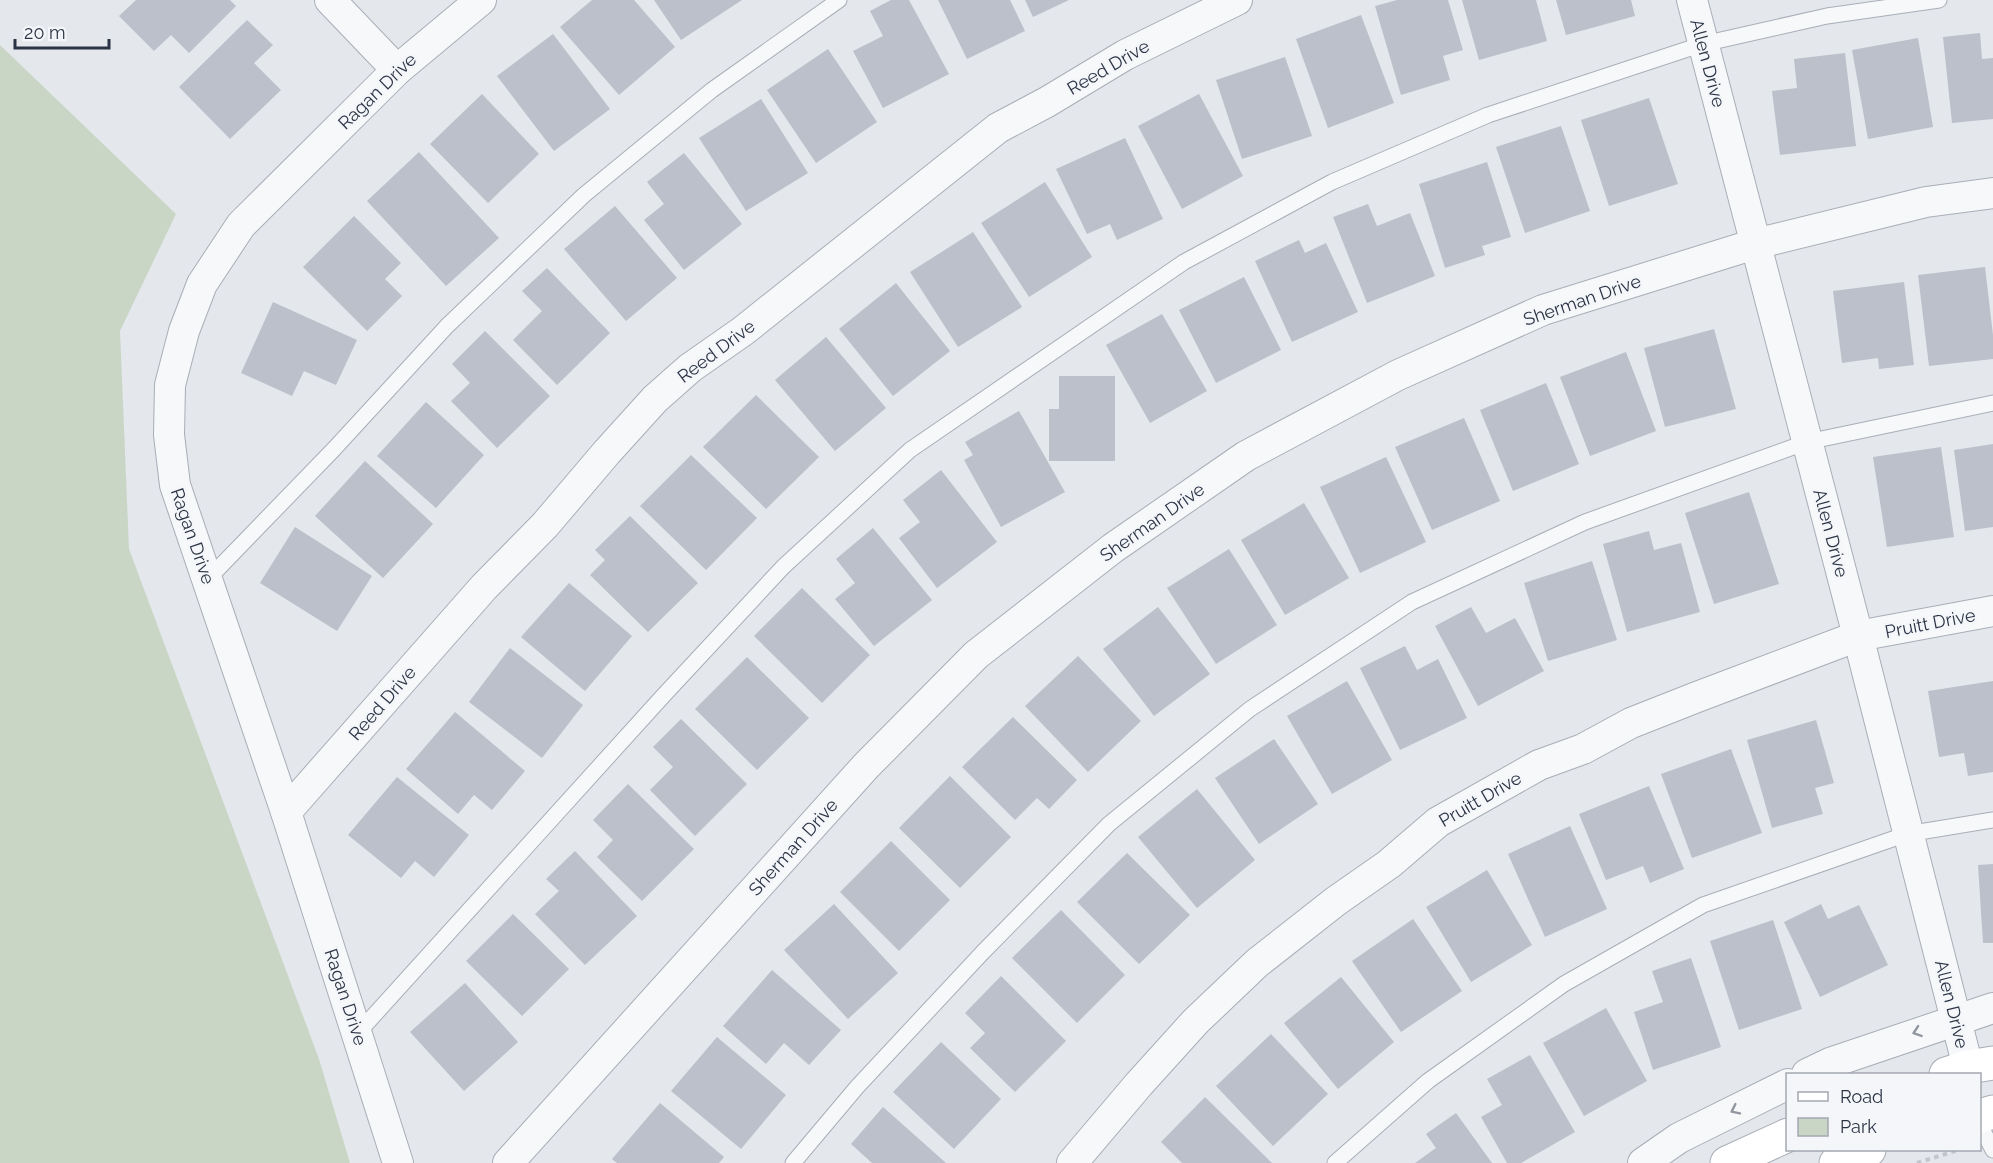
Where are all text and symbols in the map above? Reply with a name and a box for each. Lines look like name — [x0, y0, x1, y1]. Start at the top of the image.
scale bar — [15, 12, 110, 50]
street label: Allen Drive — [1686, 17, 1730, 110]
text: 20 m — [24, 22, 66, 43]
street label: Reed Drive — [1063, 35, 1153, 99]
street label: Ragan Drive — [334, 48, 421, 133]
street label: Sherman Drive — [1521, 270, 1644, 330]
street label: Reed Drive — [673, 315, 759, 387]
street label: Sherman Drive — [1096, 478, 1209, 566]
street label: Ragan Drive — [167, 485, 219, 587]
street label: Allen Drive — [1809, 487, 1853, 580]
street label: Pruitt Drive — [1883, 604, 1977, 642]
street label: Reed Drive — [344, 661, 420, 744]
street label: Pruitt Drive — [1435, 767, 1525, 831]
street label: Sherman Drive — [744, 794, 842, 900]
street label: Ragan Drive — [321, 946, 372, 1048]
street label: Allen Drive — [1931, 958, 1973, 1051]
one-way arrow — [1913, 1025, 1923, 1038]
legend — [1786, 1073, 1981, 1151]
text: Road — [1840, 1086, 1883, 1107]
one-way arrow — [1731, 1103, 1741, 1114]
text: Park — [1840, 1116, 1877, 1137]

